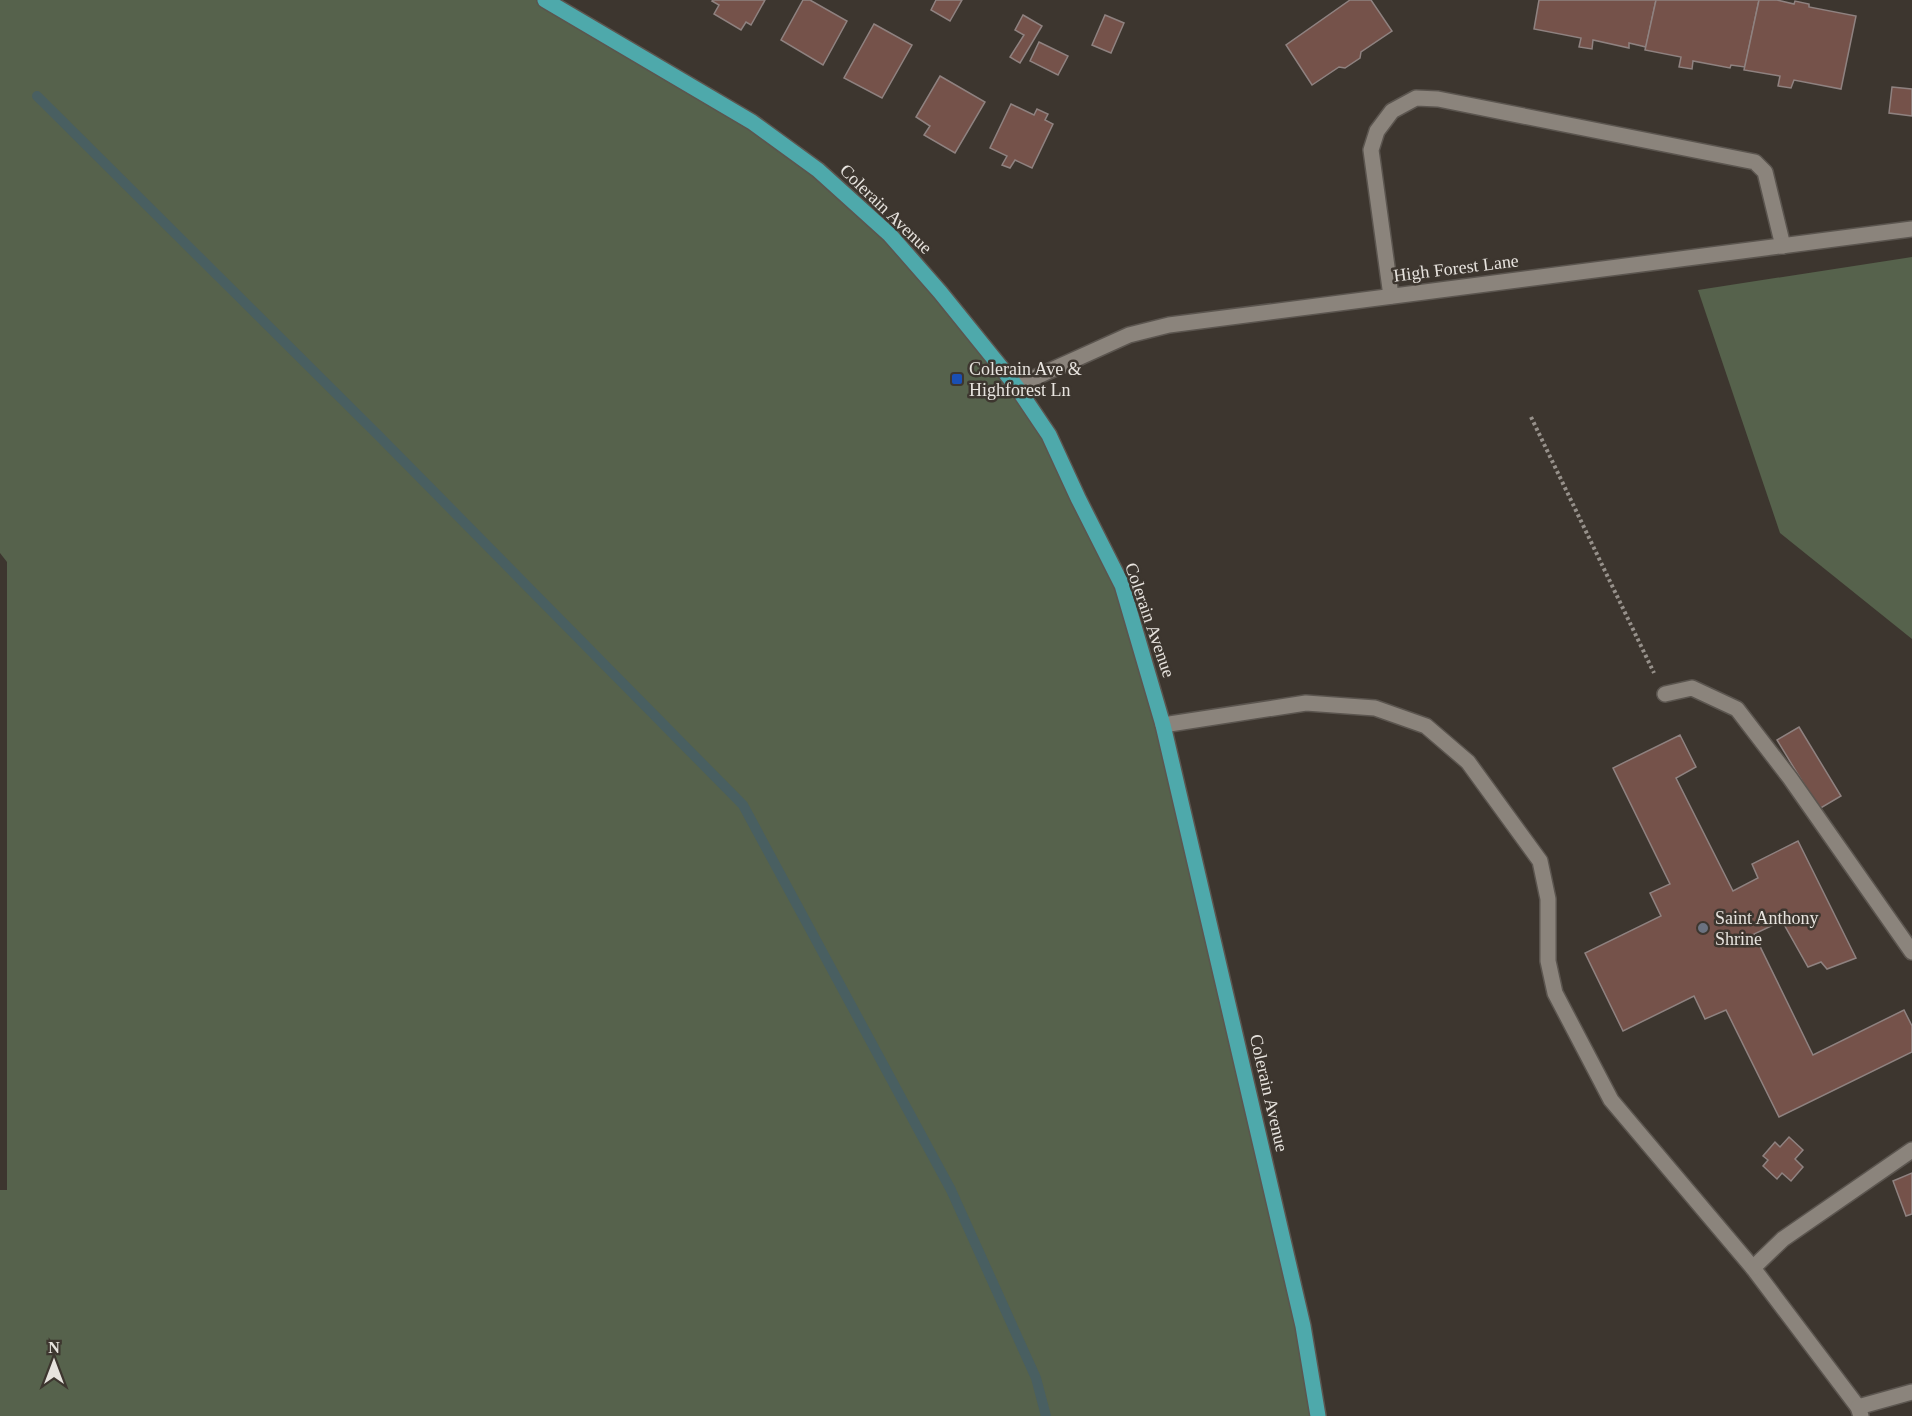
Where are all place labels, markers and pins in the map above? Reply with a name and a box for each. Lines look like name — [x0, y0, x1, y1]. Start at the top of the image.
place label: Colerain Ave & Highforest Ln — [969, 359, 1082, 400]
marker: Colerain Ave & Highforest Ln — [950, 372, 964, 386]
place label: Saint Anthony Shrine — [1715, 908, 1819, 949]
marker: Saint Anthony Shrine — [1696, 921, 1710, 935]

